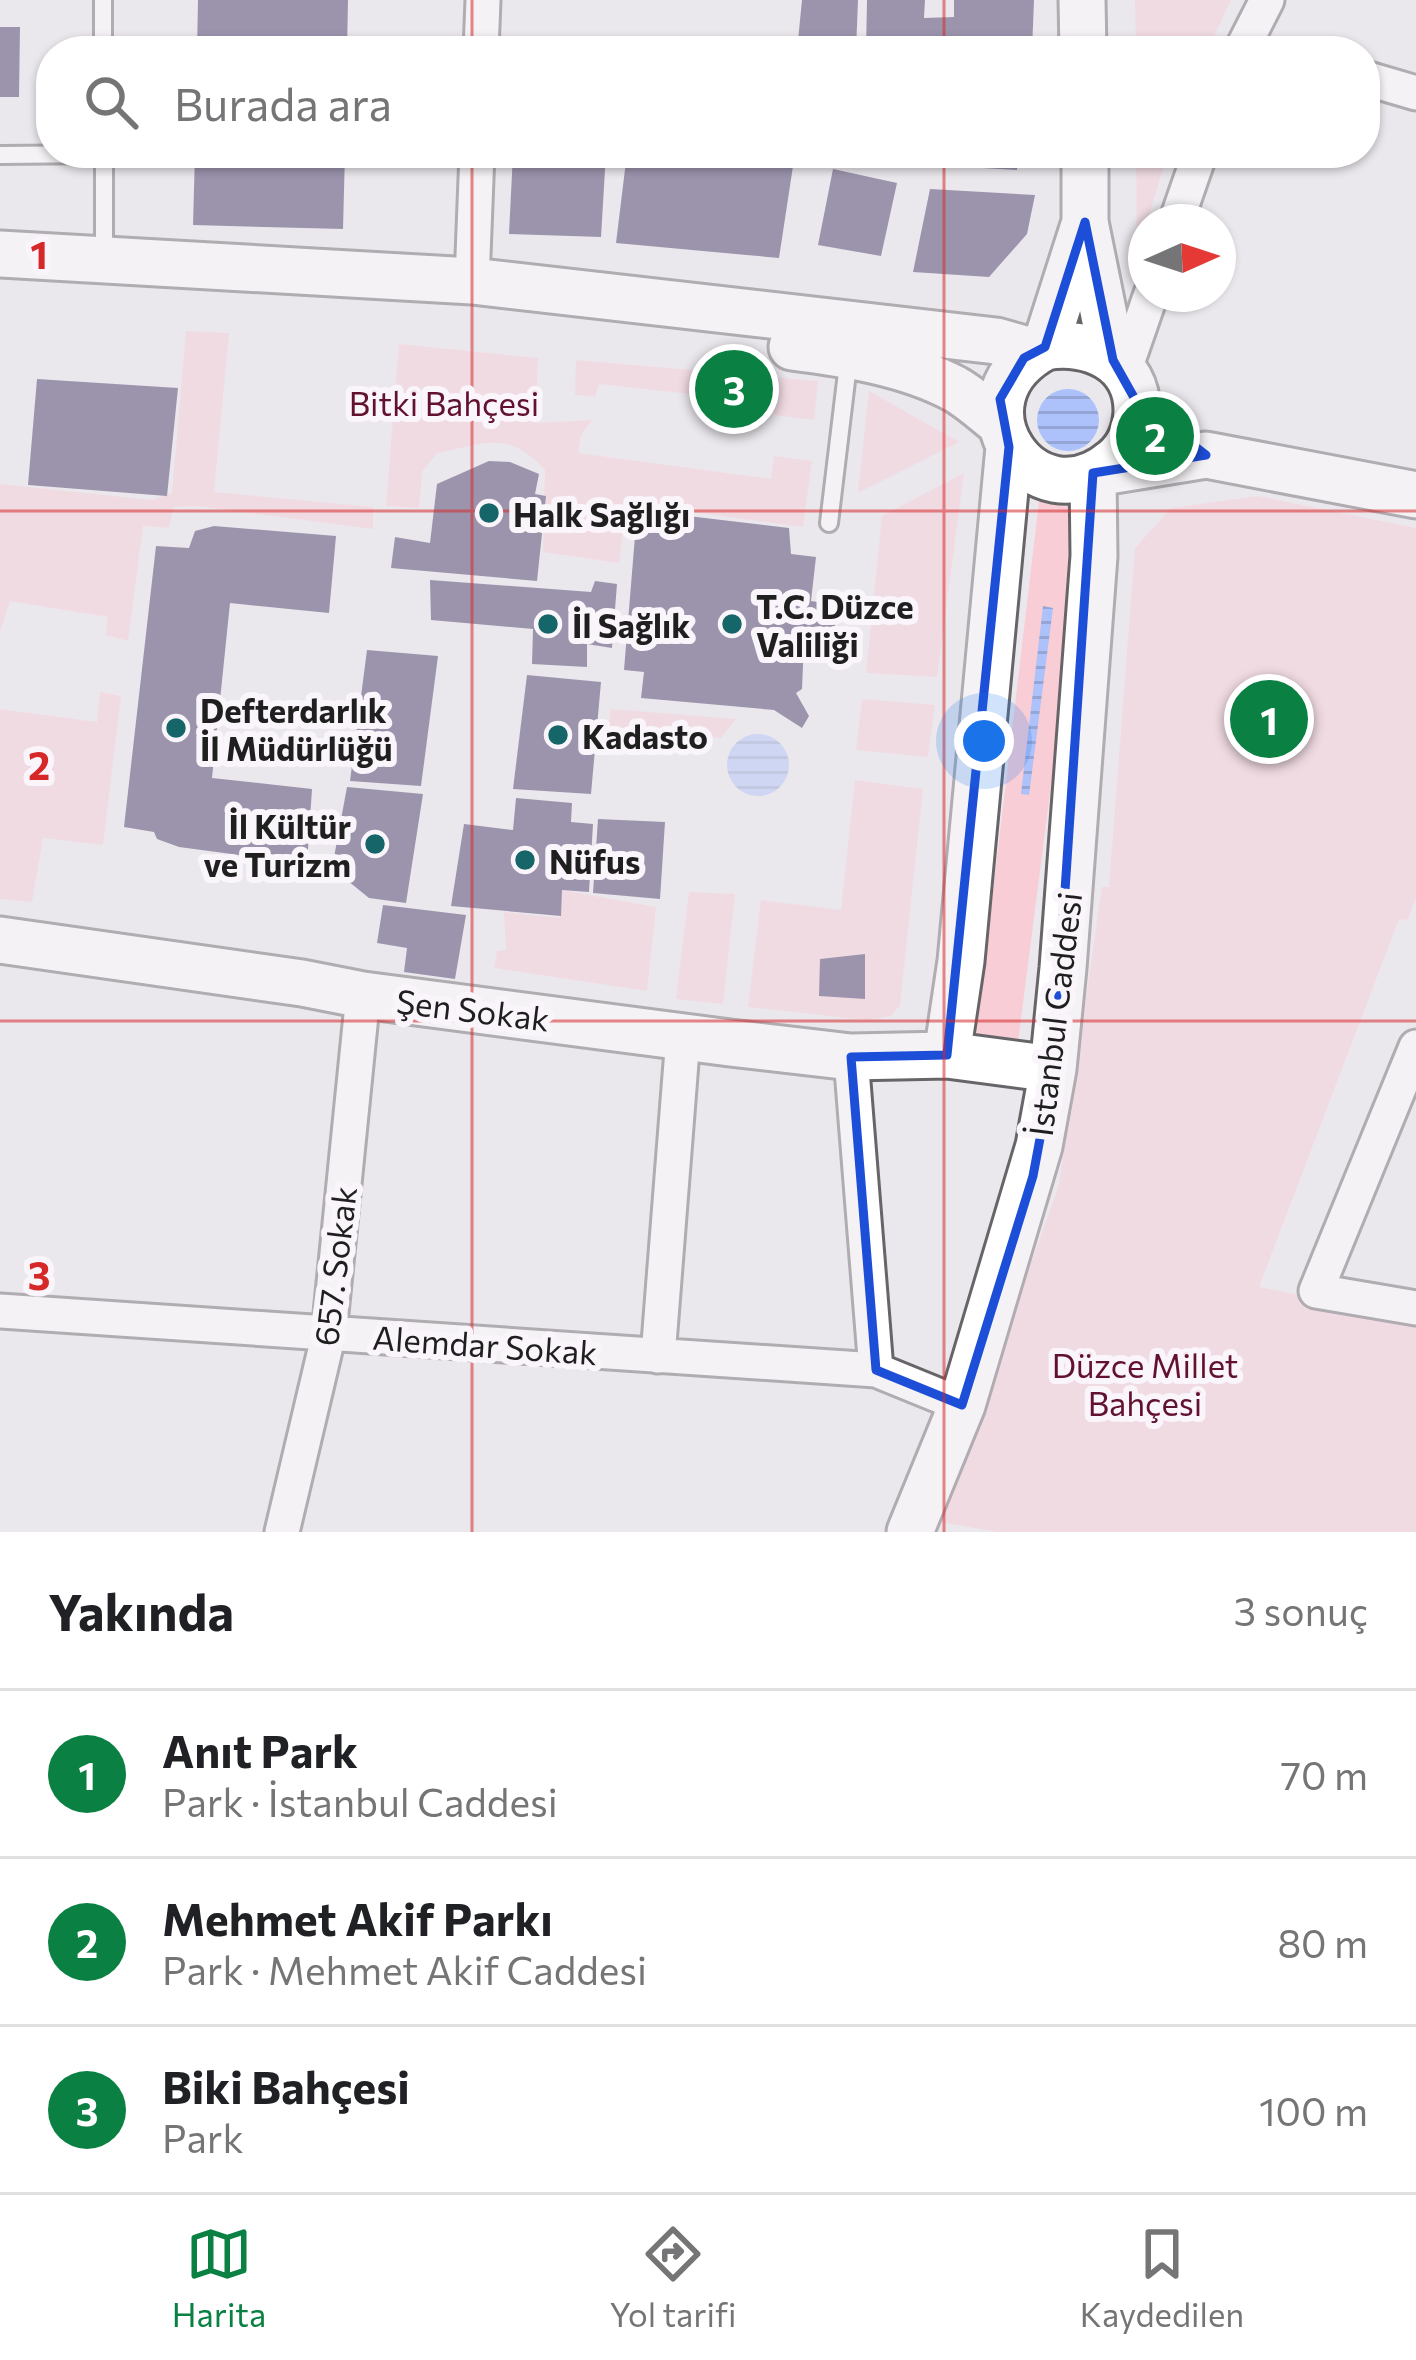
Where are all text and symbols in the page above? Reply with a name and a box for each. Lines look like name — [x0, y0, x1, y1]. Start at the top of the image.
search box — [36, 36, 1380, 168]
icon: search — [78, 69, 144, 135]
text: Burada ara — [174, 75, 392, 130]
north arrow — [1128, 204, 1236, 312]
text: 1 — [30, 229, 48, 277]
pin: 3 — [695, 344, 773, 434]
park label: Bitki Bahçesi — [349, 382, 539, 423]
pin: 2 — [1116, 391, 1194, 481]
place label: Halk Sağlığı — [513, 493, 690, 534]
marker: Halk Sağlığı — [476, 500, 502, 526]
place label: T.C. Düzce Valiliği — [756, 585, 914, 664]
place label: İl Sağlık — [572, 604, 690, 645]
marker: İl Sağlık — [535, 611, 561, 637]
marker: T.C. Düzce Valiliği — [719, 611, 745, 637]
pin: 1 — [1230, 674, 1308, 764]
place label: Defterdarlık İl Müdürlüğü — [200, 689, 393, 768]
your location — [954, 711, 1014, 771]
marker: Defterdarlık İl Müdürlüğü — [163, 715, 189, 741]
place label: Kadasto — [582, 715, 708, 756]
marker: Kadasto — [545, 722, 571, 748]
text: 2 — [28, 740, 50, 788]
place label: İl Kültür ve Turizm — [203, 805, 351, 884]
marker: İl Kültür ve Turizm — [362, 831, 388, 857]
place label: Nüfus — [549, 840, 640, 881]
marker: Nüfus — [512, 847, 538, 873]
street label: İstanbul Caddesi — [1019, 890, 1089, 1138]
street label: Şen Sokak — [394, 979, 552, 1039]
street label: 657. Sokak — [304, 1184, 364, 1348]
text: 3 — [28, 1250, 50, 1298]
street label: Alemdar Sokak — [371, 1316, 599, 1372]
park label: Düzce Millet Bahçesi — [1052, 1344, 1238, 1423]
text: Yakında — [48, 1579, 234, 1642]
text: 3 sonuç — [1234, 1586, 1368, 1634]
text: Anıt Park — [162, 1722, 358, 1777]
text: 1 — [78, 1750, 96, 1798]
text: 70 m — [1281, 1750, 1368, 1798]
text: Park · İstanbul Caddesi — [162, 1777, 558, 1825]
text: Mehmet Akif Parkı — [162, 1890, 553, 1945]
text: 2 — [76, 1918, 98, 1966]
text: 80 m — [1277, 1918, 1368, 1966]
text: Park · Mehmet Akif Caddesi — [162, 1945, 647, 1993]
text: Biki Bahçesi — [162, 2058, 410, 2113]
text: 3 — [76, 2086, 98, 2134]
text: 100 m — [1259, 2086, 1368, 2134]
text: Park — [162, 2113, 244, 2161]
tab: Harita — [172, 2221, 266, 2334]
tab: Yol tarifi — [610, 2221, 736, 2334]
tab: Kaydedilen — [1080, 2221, 1244, 2334]

